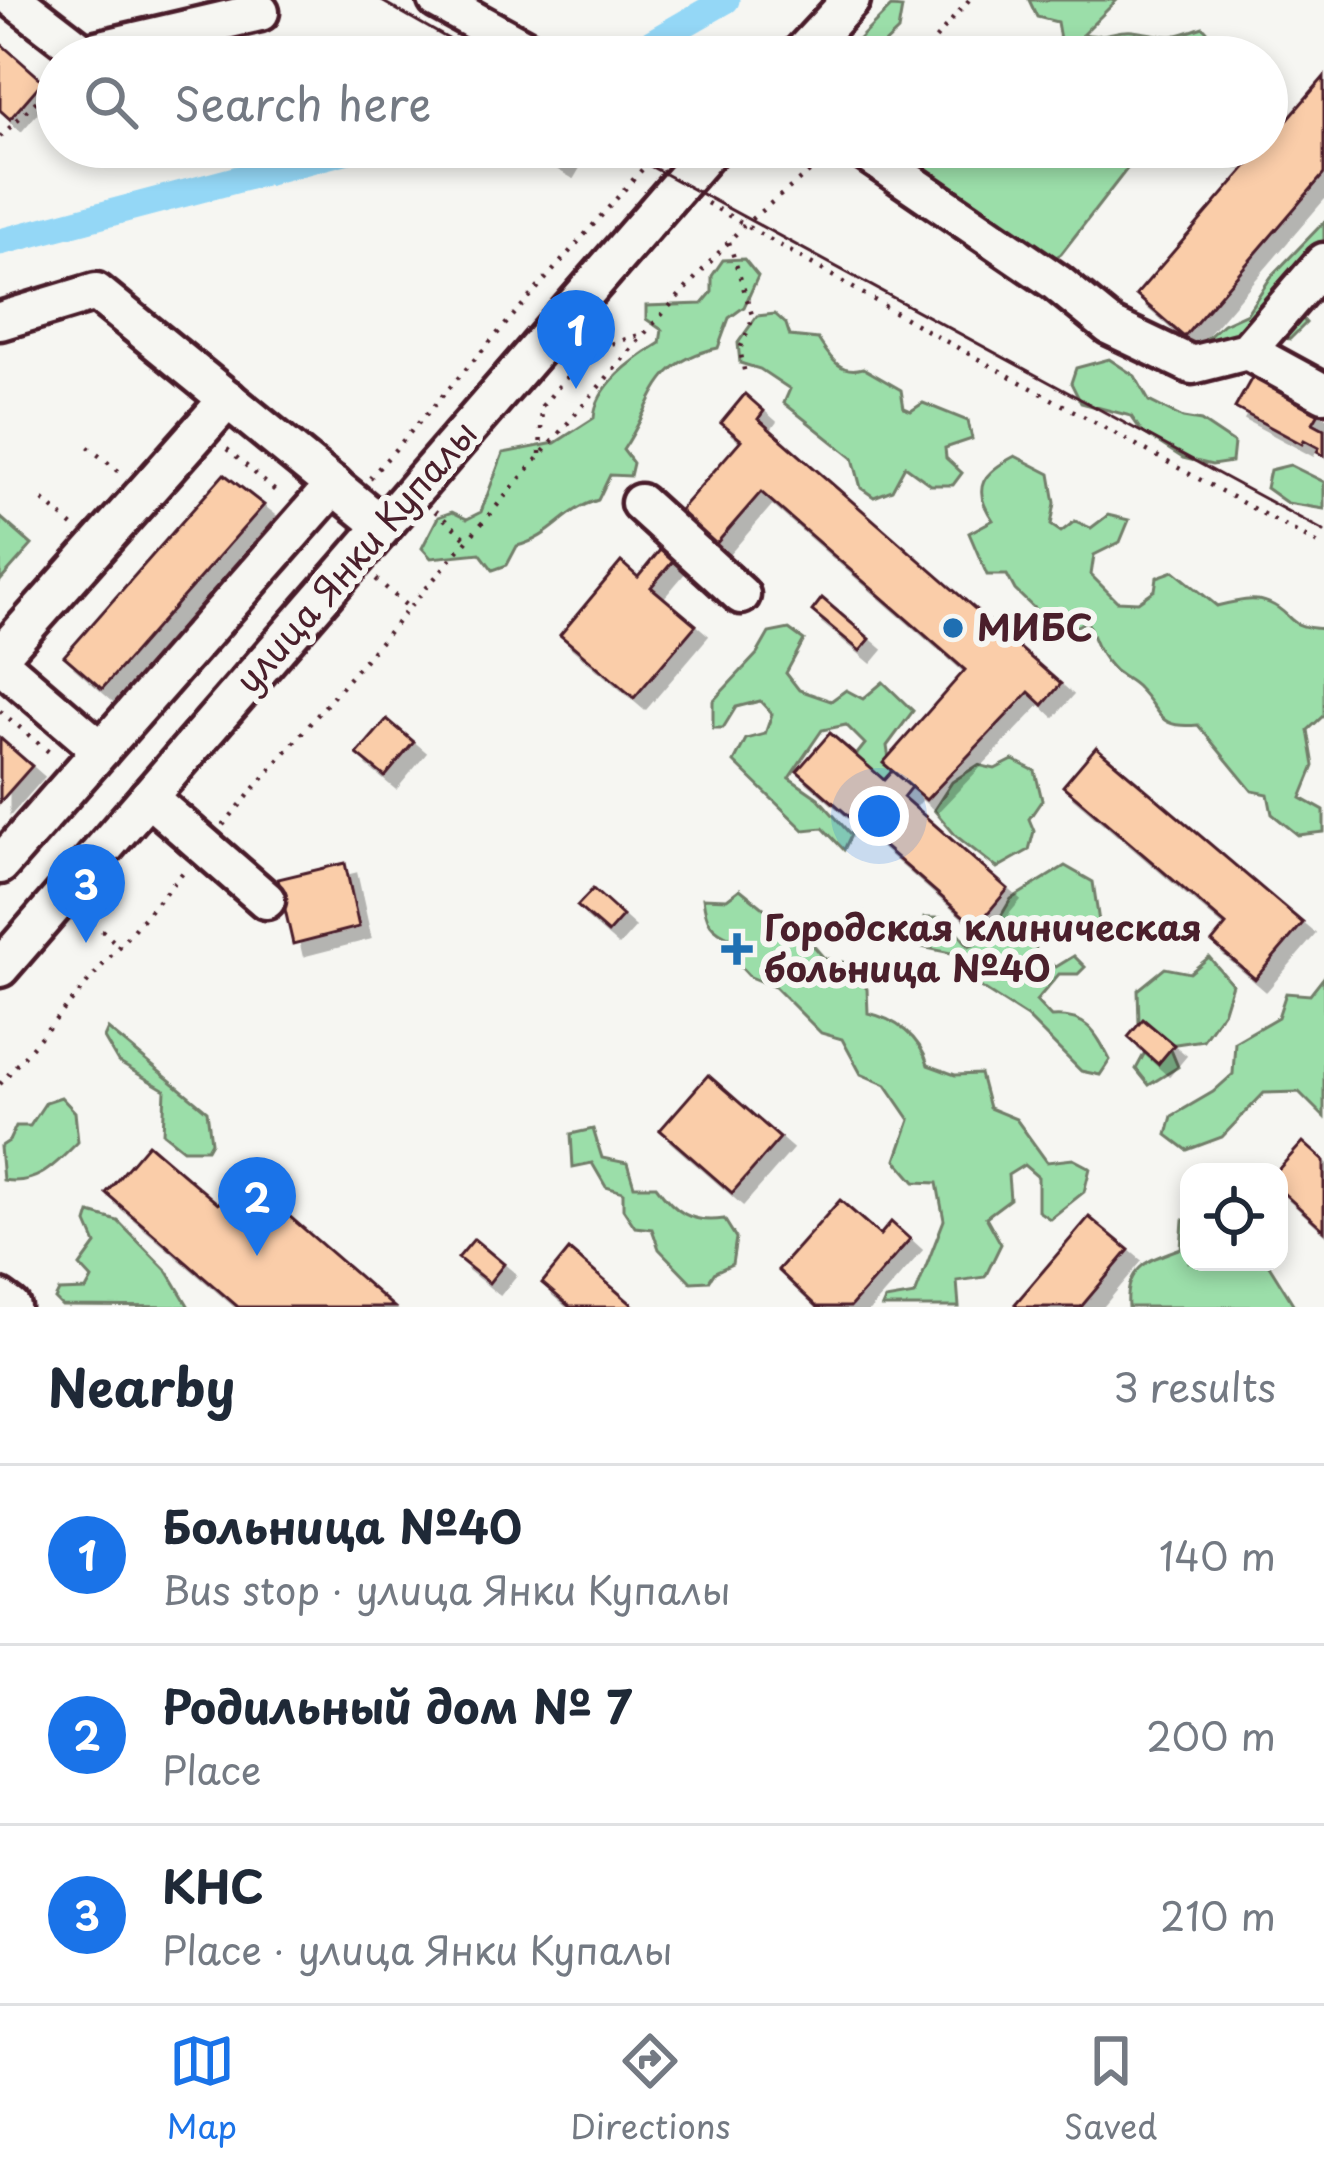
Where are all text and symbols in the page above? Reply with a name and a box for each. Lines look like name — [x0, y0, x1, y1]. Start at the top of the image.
search box — [36, 36, 1288, 168]
text: Search here — [174, 68, 431, 136]
icon: search — [78, 69, 144, 135]
pin: 1 — [537, 290, 615, 389]
street label: улица Янки Купалы — [221, 407, 488, 704]
place label: МИБС — [977, 599, 1093, 653]
marker: МИБС — [940, 615, 966, 641]
your location — [849, 786, 909, 846]
pin: 3 — [47, 844, 125, 943]
place label: Городская клиническая больница №40 — [764, 899, 1202, 994]
marker: Городская клиническая больница №40 — [721, 933, 753, 965]
pin: 2 — [218, 1157, 296, 1256]
map controls — [1180, 1163, 1288, 1271]
button: locate — [1180, 1163, 1288, 1271]
text: Nearby — [48, 1347, 235, 1424]
text: 3 results — [1113, 1356, 1276, 1415]
text: Больница №40 — [162, 1491, 522, 1559]
text: 1 — [78, 1525, 96, 1584]
text: 140 m — [1159, 1525, 1276, 1584]
text: Bus stop · улица Янки Купалы — [162, 1559, 731, 1618]
text: Родильный дом № 7 — [162, 1671, 632, 1739]
text: 2 — [73, 1705, 101, 1764]
text: 200 m — [1146, 1705, 1276, 1764]
text: Place — [162, 1739, 262, 1798]
text: КНС — [162, 1851, 264, 1919]
text: 3 — [74, 1885, 100, 1944]
text: 210 m — [1160, 1885, 1276, 1944]
text: Place · улица Янки Купалы — [162, 1919, 673, 1978]
tab: Map — [167, 2028, 237, 2150]
tab: Directions — [570, 2028, 731, 2150]
tab: Saved — [1064, 2028, 1157, 2150]

